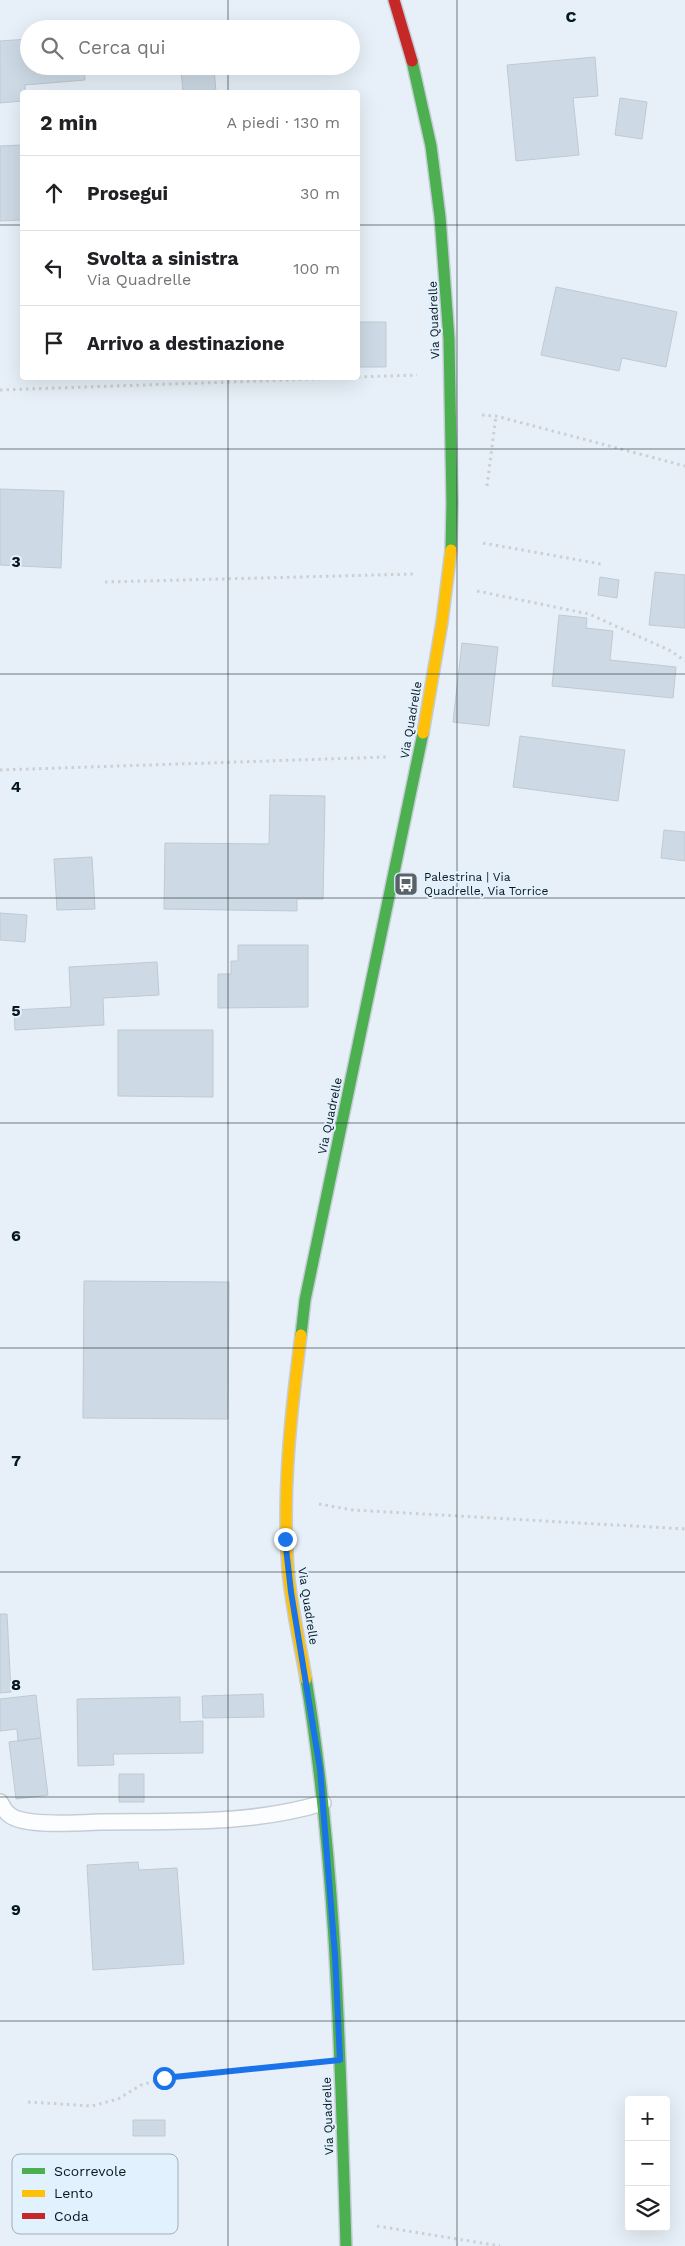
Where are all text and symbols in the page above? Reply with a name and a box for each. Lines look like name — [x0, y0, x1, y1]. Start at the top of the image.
text: C — [566, 7, 577, 26]
search box — [20, 20, 360, 75]
icon: search — [38, 34, 66, 62]
text: Cerca qui — [78, 36, 166, 59]
text: 2 min — [40, 110, 97, 135]
text: A piedi · 130 m — [226, 113, 340, 132]
icon: ahead — [40, 179, 68, 207]
text: Prosegui — [87, 182, 168, 205]
text: 30 m — [300, 184, 340, 203]
text: Svolta a sinistra — [87, 247, 238, 270]
icon: left — [40, 254, 68, 282]
text: 100 m — [293, 259, 340, 278]
text: Via Quadrelle — [87, 270, 191, 289]
street label: Via Quadrelle — [426, 281, 442, 359]
icon: arrive — [40, 329, 68, 357]
text: Arrivo a destinazione — [87, 332, 284, 355]
text: 3 — [11, 552, 21, 571]
street label: Via Quadrelle — [397, 680, 425, 760]
text: 4 — [11, 777, 21, 796]
place label: Palestrina | Via Quadrelle, Via Torrice — [424, 870, 549, 898]
bus stop icon: Palestrina | Via Quadrelle, Via Torrice — [393, 871, 419, 897]
text: 5 — [11, 1001, 21, 1020]
street label: Via Quadrelle — [315, 1076, 345, 1156]
text: 6 — [11, 1226, 21, 1245]
text: 7 — [11, 1451, 21, 1470]
route end — [274, 1528, 297, 1551]
street label: Via Quadrelle — [295, 1566, 321, 1646]
text: 8 — [11, 1675, 21, 1694]
text: 9 — [11, 1900, 21, 1919]
route start — [153, 2067, 176, 2090]
street label: Via Quadrelle — [320, 2077, 336, 2155]
map controls — [625, 2096, 670, 2231]
button: + — [625, 2096, 670, 2141]
button: − — [625, 2141, 670, 2186]
legend — [12, 2154, 178, 2234]
text: Scorrevole — [54, 2163, 126, 2179]
text: Lento — [54, 2185, 93, 2201]
button: layers — [625, 2186, 670, 2231]
text: Coda — [54, 2208, 89, 2224]

